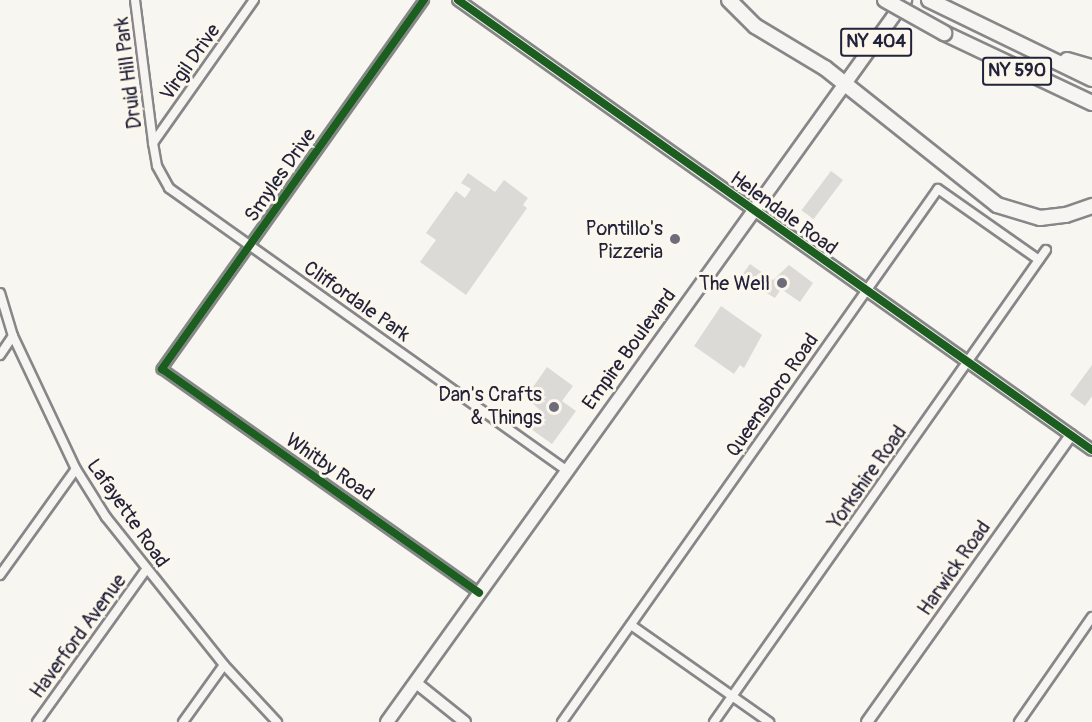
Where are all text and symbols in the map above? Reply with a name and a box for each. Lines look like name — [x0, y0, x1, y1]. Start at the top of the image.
street label: Druid Hill Park — [109, 16, 147, 130]
street label: Virgil Drive — [155, 19, 225, 105]
road number: NY 404 — [840, 27, 912, 57]
road number: NY 590 — [981, 56, 1053, 86]
street label: Smyles Drive — [239, 124, 321, 226]
street label: Helendale Road — [726, 166, 842, 260]
place label: Pontillo's Pizzeria — [586, 216, 663, 263]
marker: Pontillo's Pizzeria — [668, 232, 682, 246]
street label: Cliffordale Park — [299, 256, 415, 346]
place label: The Well — [699, 271, 770, 295]
marker: The Well — [775, 276, 789, 290]
street label: Empire Boulevard — [577, 284, 681, 414]
street label: Queensboro Road — [721, 329, 823, 461]
place label: Dan's Crafts & Things — [438, 383, 542, 430]
marker: Dan's Crafts & Things — [547, 400, 561, 414]
street label: Yorkshire Road — [823, 421, 911, 533]
street label: Whitby Road — [281, 428, 379, 506]
street label: Lafayette Road — [82, 454, 174, 572]
street label: Harwick Road — [913, 516, 995, 620]
street label: Haverford Avenue — [25, 569, 131, 703]

